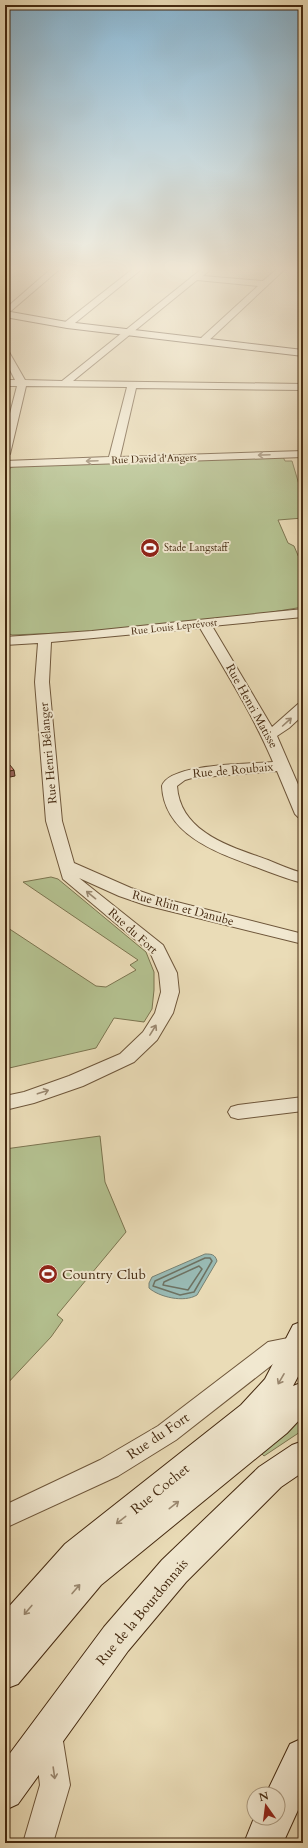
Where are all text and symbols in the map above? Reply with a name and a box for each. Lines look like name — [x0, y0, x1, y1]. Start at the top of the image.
street label: Rue David d'Angers — [111, 451, 197, 467]
one-way arrow — [258, 451, 271, 459]
one-way arrow — [86, 457, 99, 465]
sports icon: Stade Langstaff — [139, 537, 161, 559]
place label: Stade Langstaff — [164, 541, 230, 555]
street label: Rue Louis Leprévost — [130, 615, 219, 638]
street label: Rue Henri Matisse — [222, 661, 282, 751]
street label: Rue Henri Bélanger — [36, 701, 60, 805]
one-way arrow — [282, 717, 292, 726]
street label: Rue de Roubaix — [192, 758, 274, 781]
street label: Rue Rhin et Danube — [130, 887, 236, 929]
one-way arrow — [86, 891, 97, 900]
street label: Rue du Fort — [105, 905, 161, 958]
one-way arrow — [150, 1024, 158, 1036]
one-way arrow — [36, 1088, 48, 1096]
sports icon: Country Club — [37, 1263, 59, 1285]
place label: Country Club — [62, 1265, 146, 1284]
one-way arrow — [276, 1373, 284, 1385]
street label: Rue du Fort — [123, 1408, 193, 1464]
street label: Rue Cochet — [127, 1459, 194, 1519]
one-way arrow — [169, 1500, 180, 1509]
one-way arrow — [116, 1516, 127, 1525]
street label: Rue de la Bourdonnais — [92, 1554, 193, 1669]
one-way arrow — [71, 1585, 80, 1595]
one-way arrow — [23, 1605, 32, 1615]
one-way arrow — [50, 1766, 58, 1779]
north arrow — [246, 1786, 286, 1826]
text: N — [257, 1788, 271, 1805]

